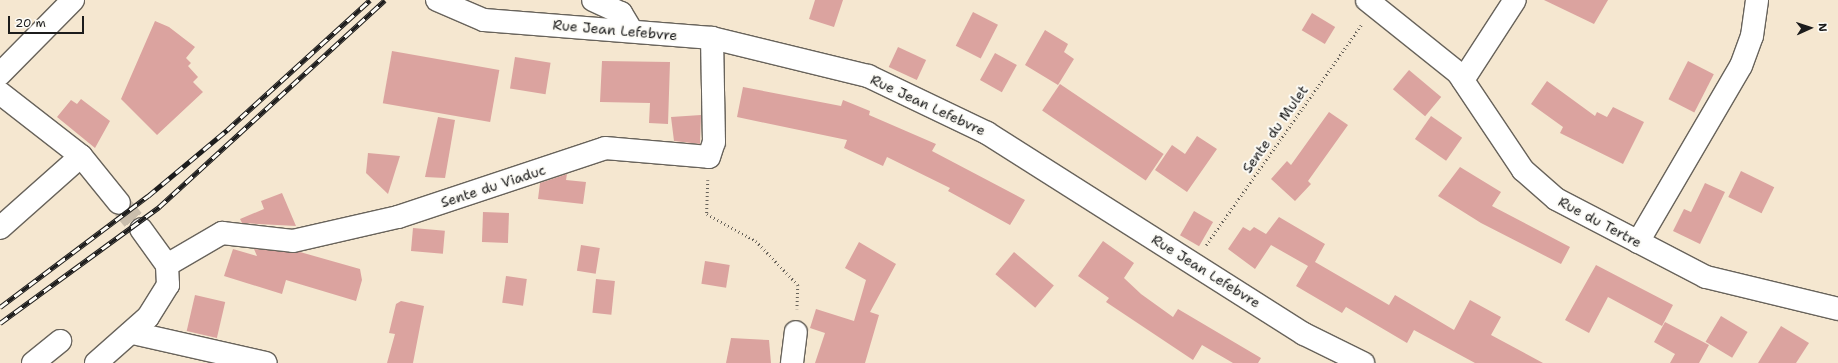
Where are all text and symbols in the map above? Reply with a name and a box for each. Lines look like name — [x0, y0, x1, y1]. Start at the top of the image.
scale bar — [10, 8, 86, 34]
north arrow — [1790, 8, 1830, 48]
text: 20 m — [15, 15, 46, 31]
street label: Rue Jean Lefebvre — [552, 16, 678, 44]
text: N — [1815, 23, 1830, 32]
street label: Rue Jean Lefebvre — [868, 71, 988, 139]
street label: Sente du Mulet — [1239, 82, 1311, 176]
street label: Sente du Viaduc — [438, 161, 548, 211]
street label: Rue du Tertre — [1555, 193, 1645, 251]
street label: Rue Jean Lefebvre — [1148, 231, 1264, 311]

